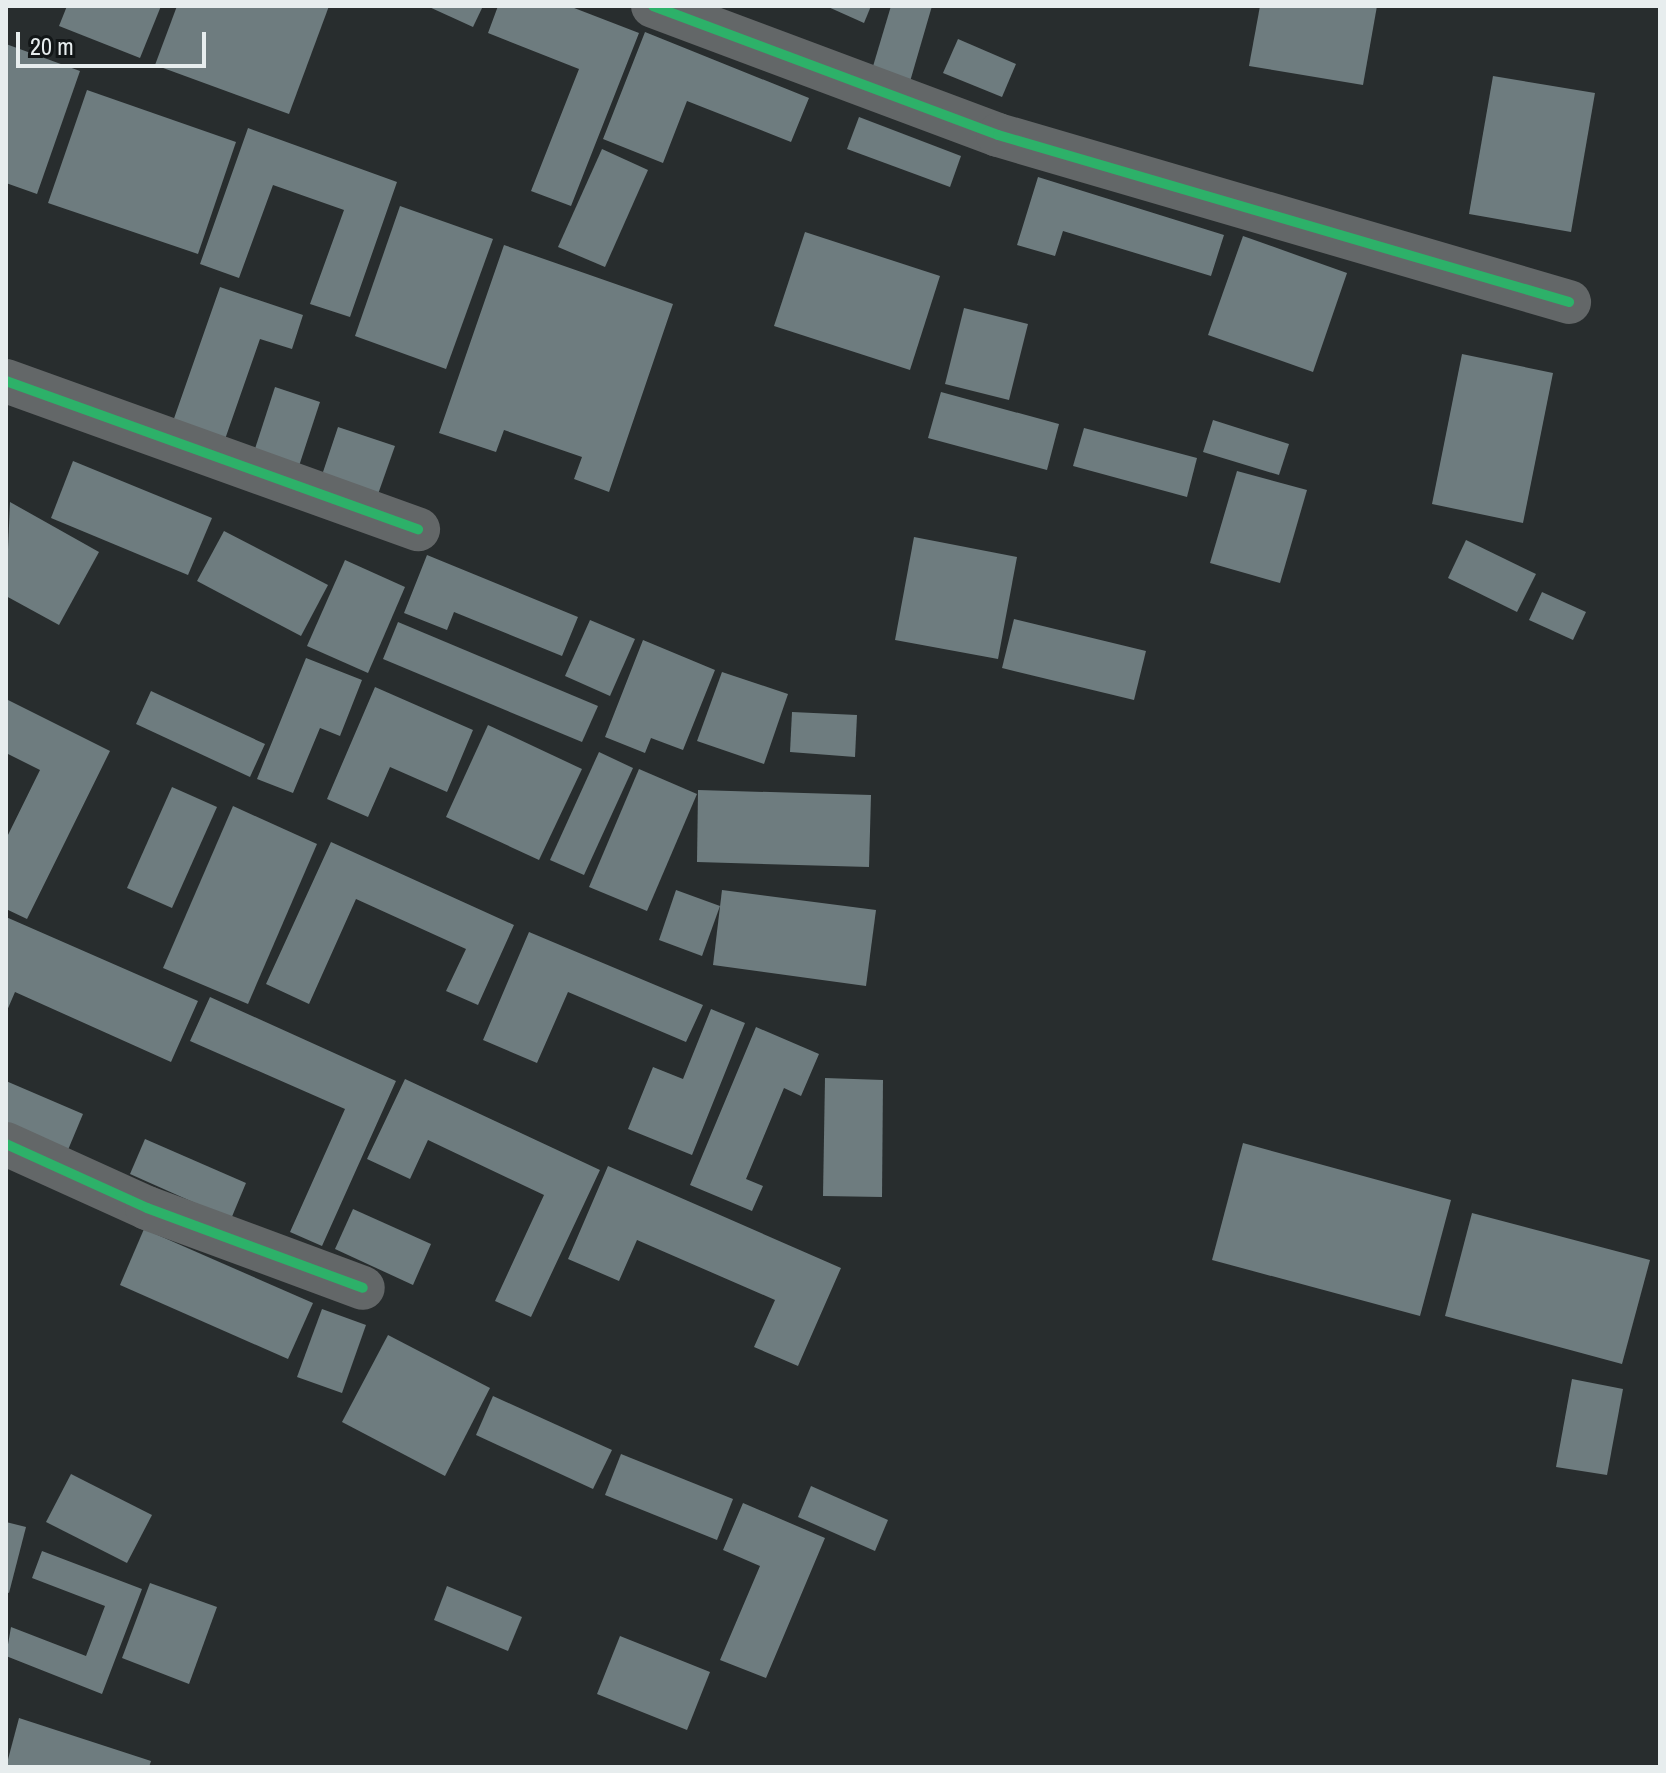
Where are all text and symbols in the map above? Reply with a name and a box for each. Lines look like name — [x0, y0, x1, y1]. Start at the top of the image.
scale bar — [20, 16, 210, 66]
text: 20 m — [30, 30, 74, 62]

